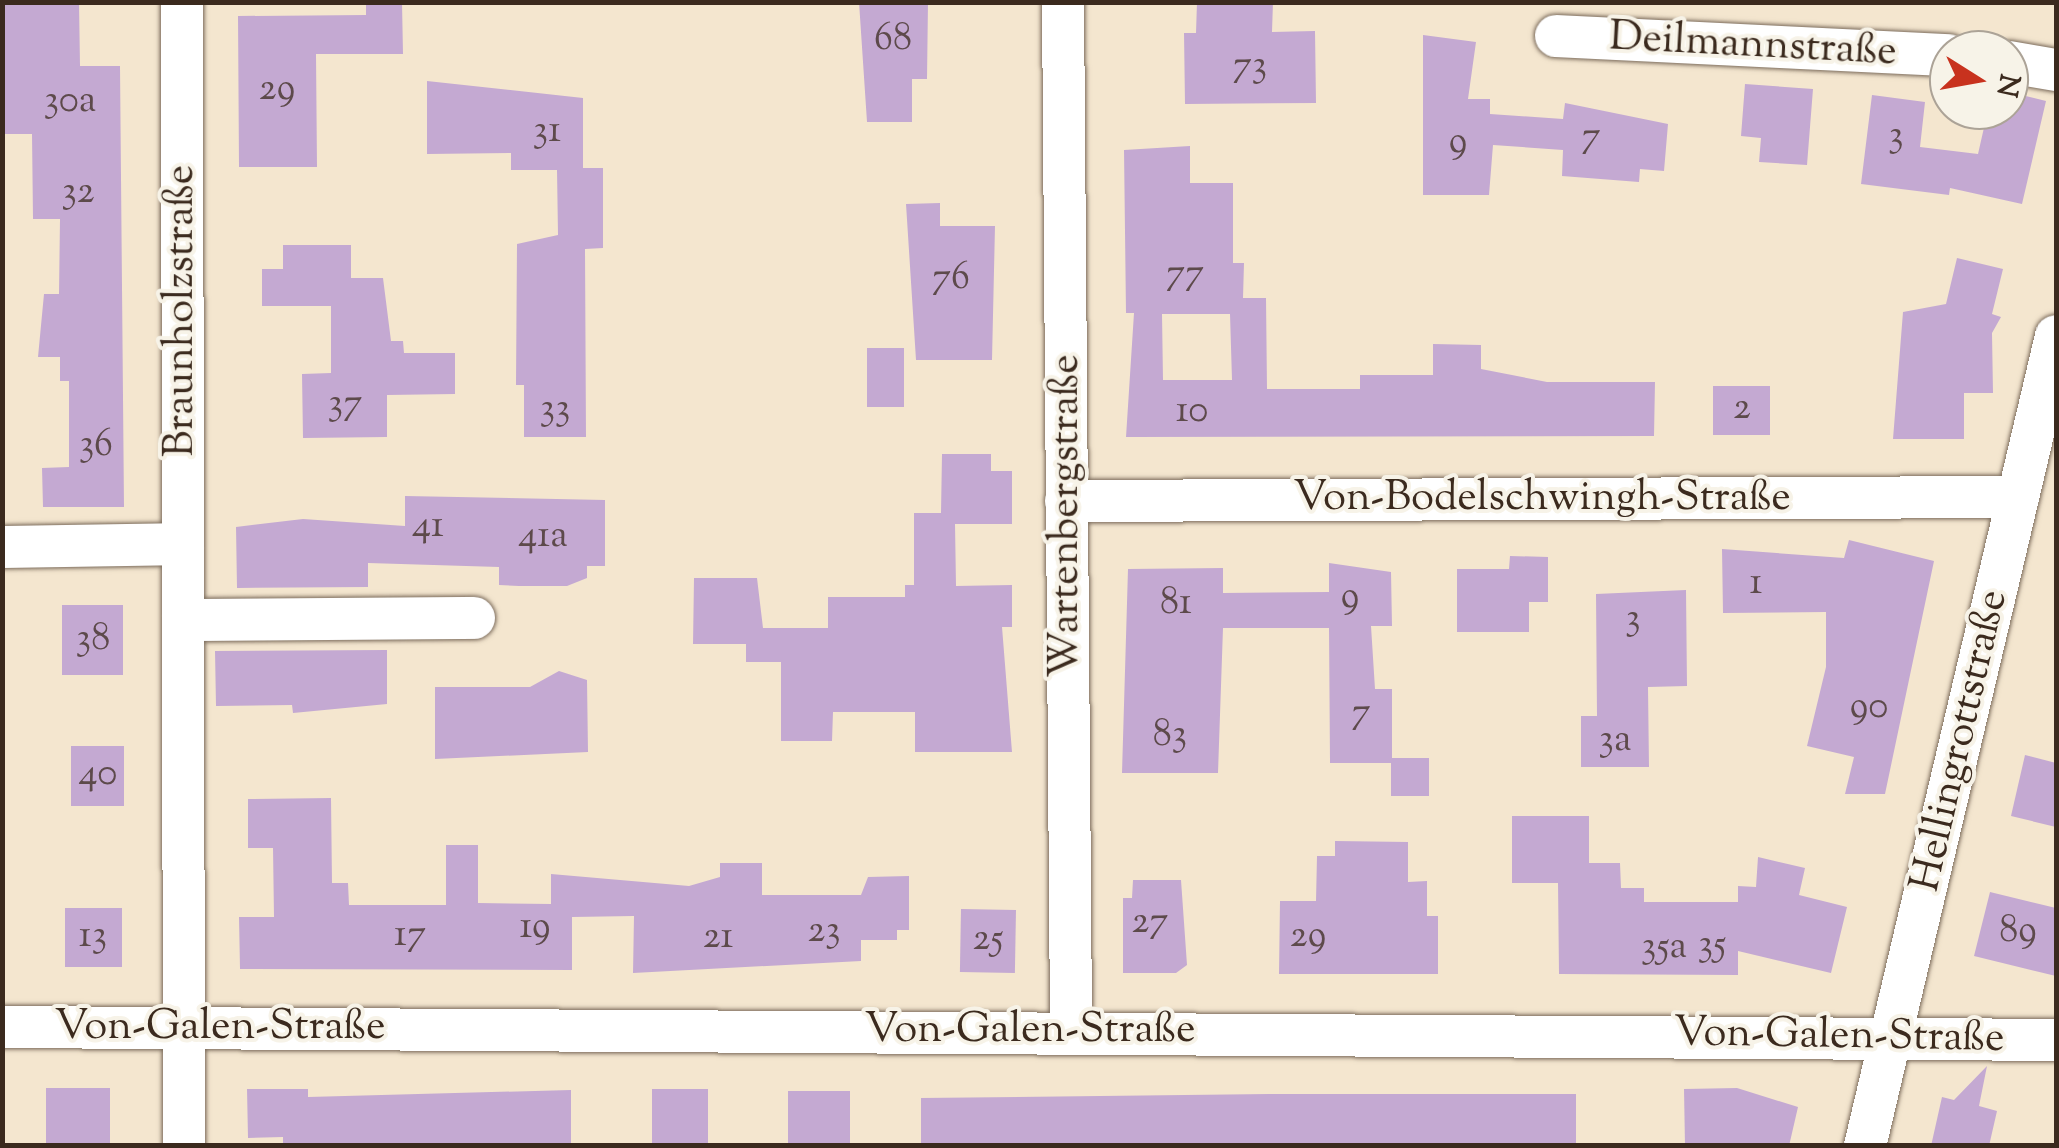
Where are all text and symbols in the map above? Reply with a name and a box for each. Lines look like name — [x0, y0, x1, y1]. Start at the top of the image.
street label: Deilmannstraße — [1608, 13, 1898, 79]
house number: 68 — [874, 18, 912, 64]
north arrow — [1929, 30, 2029, 130]
house number: 73 — [1233, 45, 1267, 91]
house number: 29 — [259, 68, 295, 114]
text: N — [1985, 71, 2028, 100]
house number: 30a — [44, 80, 96, 126]
house number: 31 — [533, 110, 561, 156]
house number: 3 — [1888, 115, 1904, 161]
house number: 7 — [1581, 116, 1601, 162]
house number: 9 — [1449, 121, 1467, 167]
street label: Braunholzstraße — [157, 165, 207, 457]
house number: 32 — [61, 171, 95, 217]
house number: 77 — [1166, 253, 1204, 299]
house number: 76 — [932, 257, 970, 303]
street label: Wartenbergstraße — [1042, 354, 1092, 678]
house number: 37 — [328, 383, 362, 429]
house number: 2 — [1733, 387, 1751, 433]
house number: 33 — [540, 388, 570, 434]
house number: 10 — [1176, 390, 1208, 436]
house number: 36 — [79, 424, 113, 470]
street label: Von-Bodelschwingh-Straße — [1293, 474, 1791, 524]
house number: 41 — [412, 505, 444, 551]
house number: 41a — [518, 515, 568, 561]
house number: 1 — [1750, 562, 1762, 608]
house number: 9 — [1341, 576, 1359, 622]
house number: 81 — [1160, 582, 1192, 628]
street label: Hellingrottstraße — [1902, 585, 2020, 897]
house number: 3 — [1625, 598, 1641, 644]
house number: 38 — [76, 618, 110, 664]
house number: 90 — [1850, 686, 1888, 732]
house number: 7 — [1351, 692, 1371, 738]
house number: 83 — [1153, 714, 1187, 760]
house number: 3a — [1599, 719, 1631, 765]
house number: 40 — [79, 753, 117, 799]
house number: 27 — [1132, 901, 1168, 947]
house number: 19 — [519, 906, 551, 952]
house number: 23 — [807, 910, 841, 956]
house number: 89 — [1999, 910, 2037, 956]
house number: 17 — [394, 914, 426, 960]
house number: 13 — [79, 915, 107, 961]
house number: 29 — [1290, 915, 1326, 961]
house number: 21 — [703, 916, 733, 962]
house number: 25 — [973, 918, 1003, 964]
house number: 35 — [1698, 924, 1726, 970]
house number: 35a — [1641, 926, 1687, 972]
street label: Von-Galen-Straße — [55, 1003, 385, 1053]
street label: Von-Galen-Straße — [865, 1006, 1195, 1056]
street label: Von-Galen-Straße — [1673, 1009, 2005, 1065]

